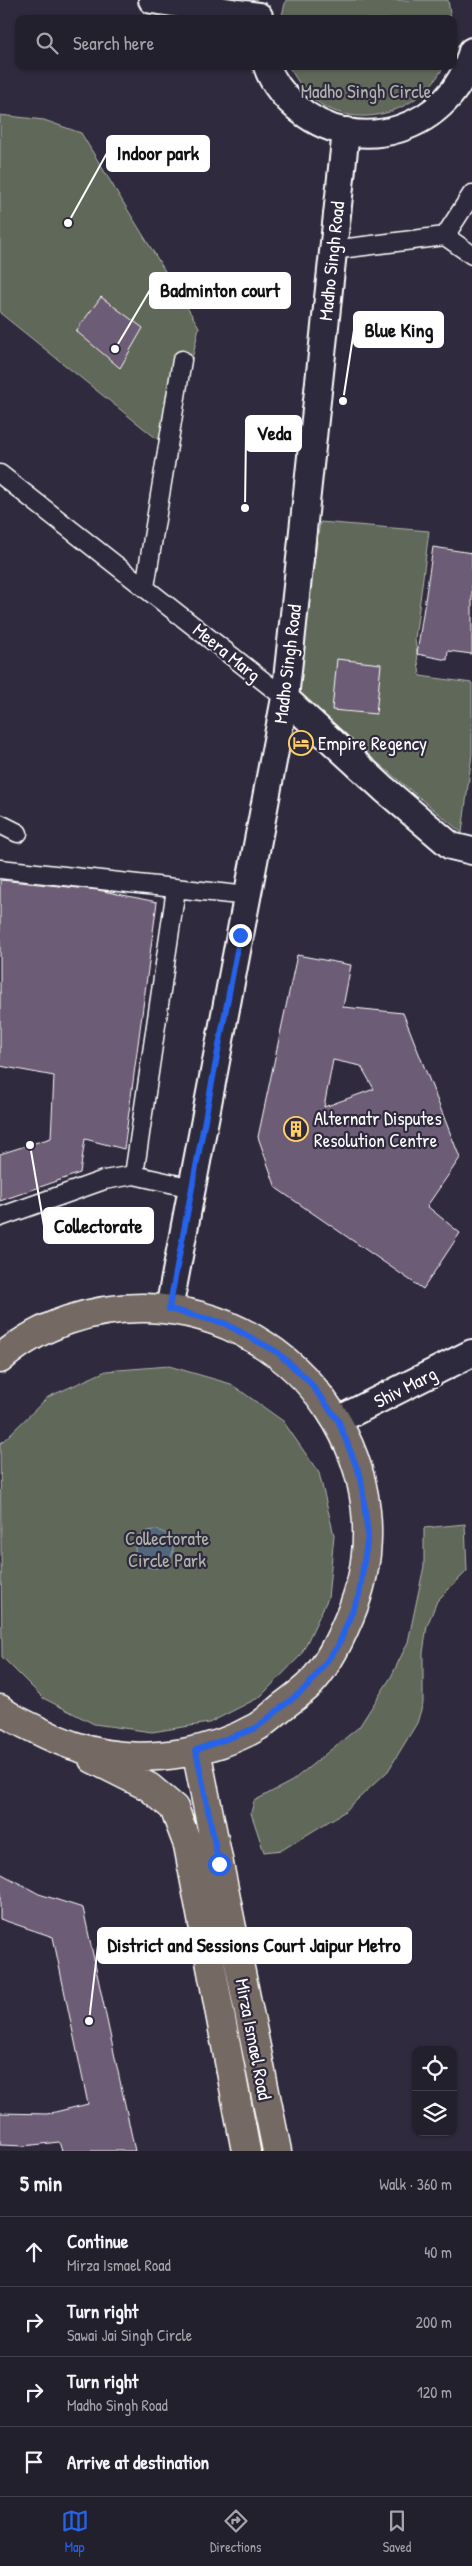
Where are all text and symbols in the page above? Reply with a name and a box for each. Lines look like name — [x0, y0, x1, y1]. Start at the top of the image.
search box — [15, 15, 457, 70]
icon: search — [33, 29, 61, 57]
text: Search here — [73, 30, 154, 56]
park label: Madho Singh Circle — [301, 78, 432, 104]
callout: Indoor park — [107, 136, 209, 171]
text: Indoor park — [117, 139, 200, 167]
street label: Madho Singh Road — [312, 200, 350, 322]
callout: Badminton court — [150, 273, 290, 308]
text: Badminton court — [160, 276, 281, 303]
callout: Blue King — [354, 312, 443, 347]
text: Blue King — [365, 316, 434, 344]
callout: Veda — [246, 416, 301, 451]
text: Veda — [257, 419, 292, 446]
street label: Madho Singh Road — [267, 602, 307, 725]
street label: Meera Marg — [188, 617, 266, 687]
hotel icon: Empire Regency — [288, 730, 314, 756]
place label: Empire Regency — [318, 730, 427, 756]
route end — [229, 924, 252, 947]
place label: Alternatr Disputes Resolution Centre — [314, 1105, 442, 1153]
building icon: Alternatr Disputes Resolution Centre — [283, 1116, 309, 1142]
callout: Collectorate — [44, 1208, 153, 1243]
text: Collectorate — [54, 1212, 142, 1239]
street label: Shiv Marg — [369, 1360, 441, 1414]
park label: Collectorate Circle Park — [125, 1525, 210, 1573]
route start — [208, 1853, 231, 1876]
callout: District and Sessions Court Jaipur Metro — [98, 1928, 411, 1963]
text: District and Sessions Court Jaipur Metro — [108, 1931, 400, 1959]
street label: Mirza Ismael Road — [229, 1976, 279, 2102]
map controls — [412, 2046, 457, 2136]
button: locate — [412, 2046, 457, 2091]
button: layers — [412, 2091, 457, 2136]
text: 5 min — [20, 2169, 62, 2198]
text: Walk · 360 m — [379, 2173, 452, 2195]
text: Continue — [67, 2228, 128, 2254]
icon: ahead — [20, 2238, 48, 2266]
text: 40 m — [424, 2241, 452, 2263]
text: Mirza Ismael Road — [67, 2254, 171, 2276]
text: Turn right — [67, 2298, 138, 2324]
icon: right — [20, 2308, 48, 2336]
text: 200 m — [416, 2311, 452, 2333]
text: Sawai Jai Singh Circle — [67, 2324, 192, 2346]
text: Turn right — [67, 2368, 138, 2394]
icon: right — [20, 2378, 48, 2406]
text: 120 m — [417, 2381, 452, 2403]
text: Madho Singh Road — [67, 2394, 168, 2416]
icon: arrive — [20, 2448, 48, 2476]
text: Arrive at destination — [67, 2449, 209, 2475]
tab: Map — [61, 2507, 89, 2556]
tab: Directions — [210, 2507, 261, 2556]
tab: Saved — [383, 2507, 411, 2556]

